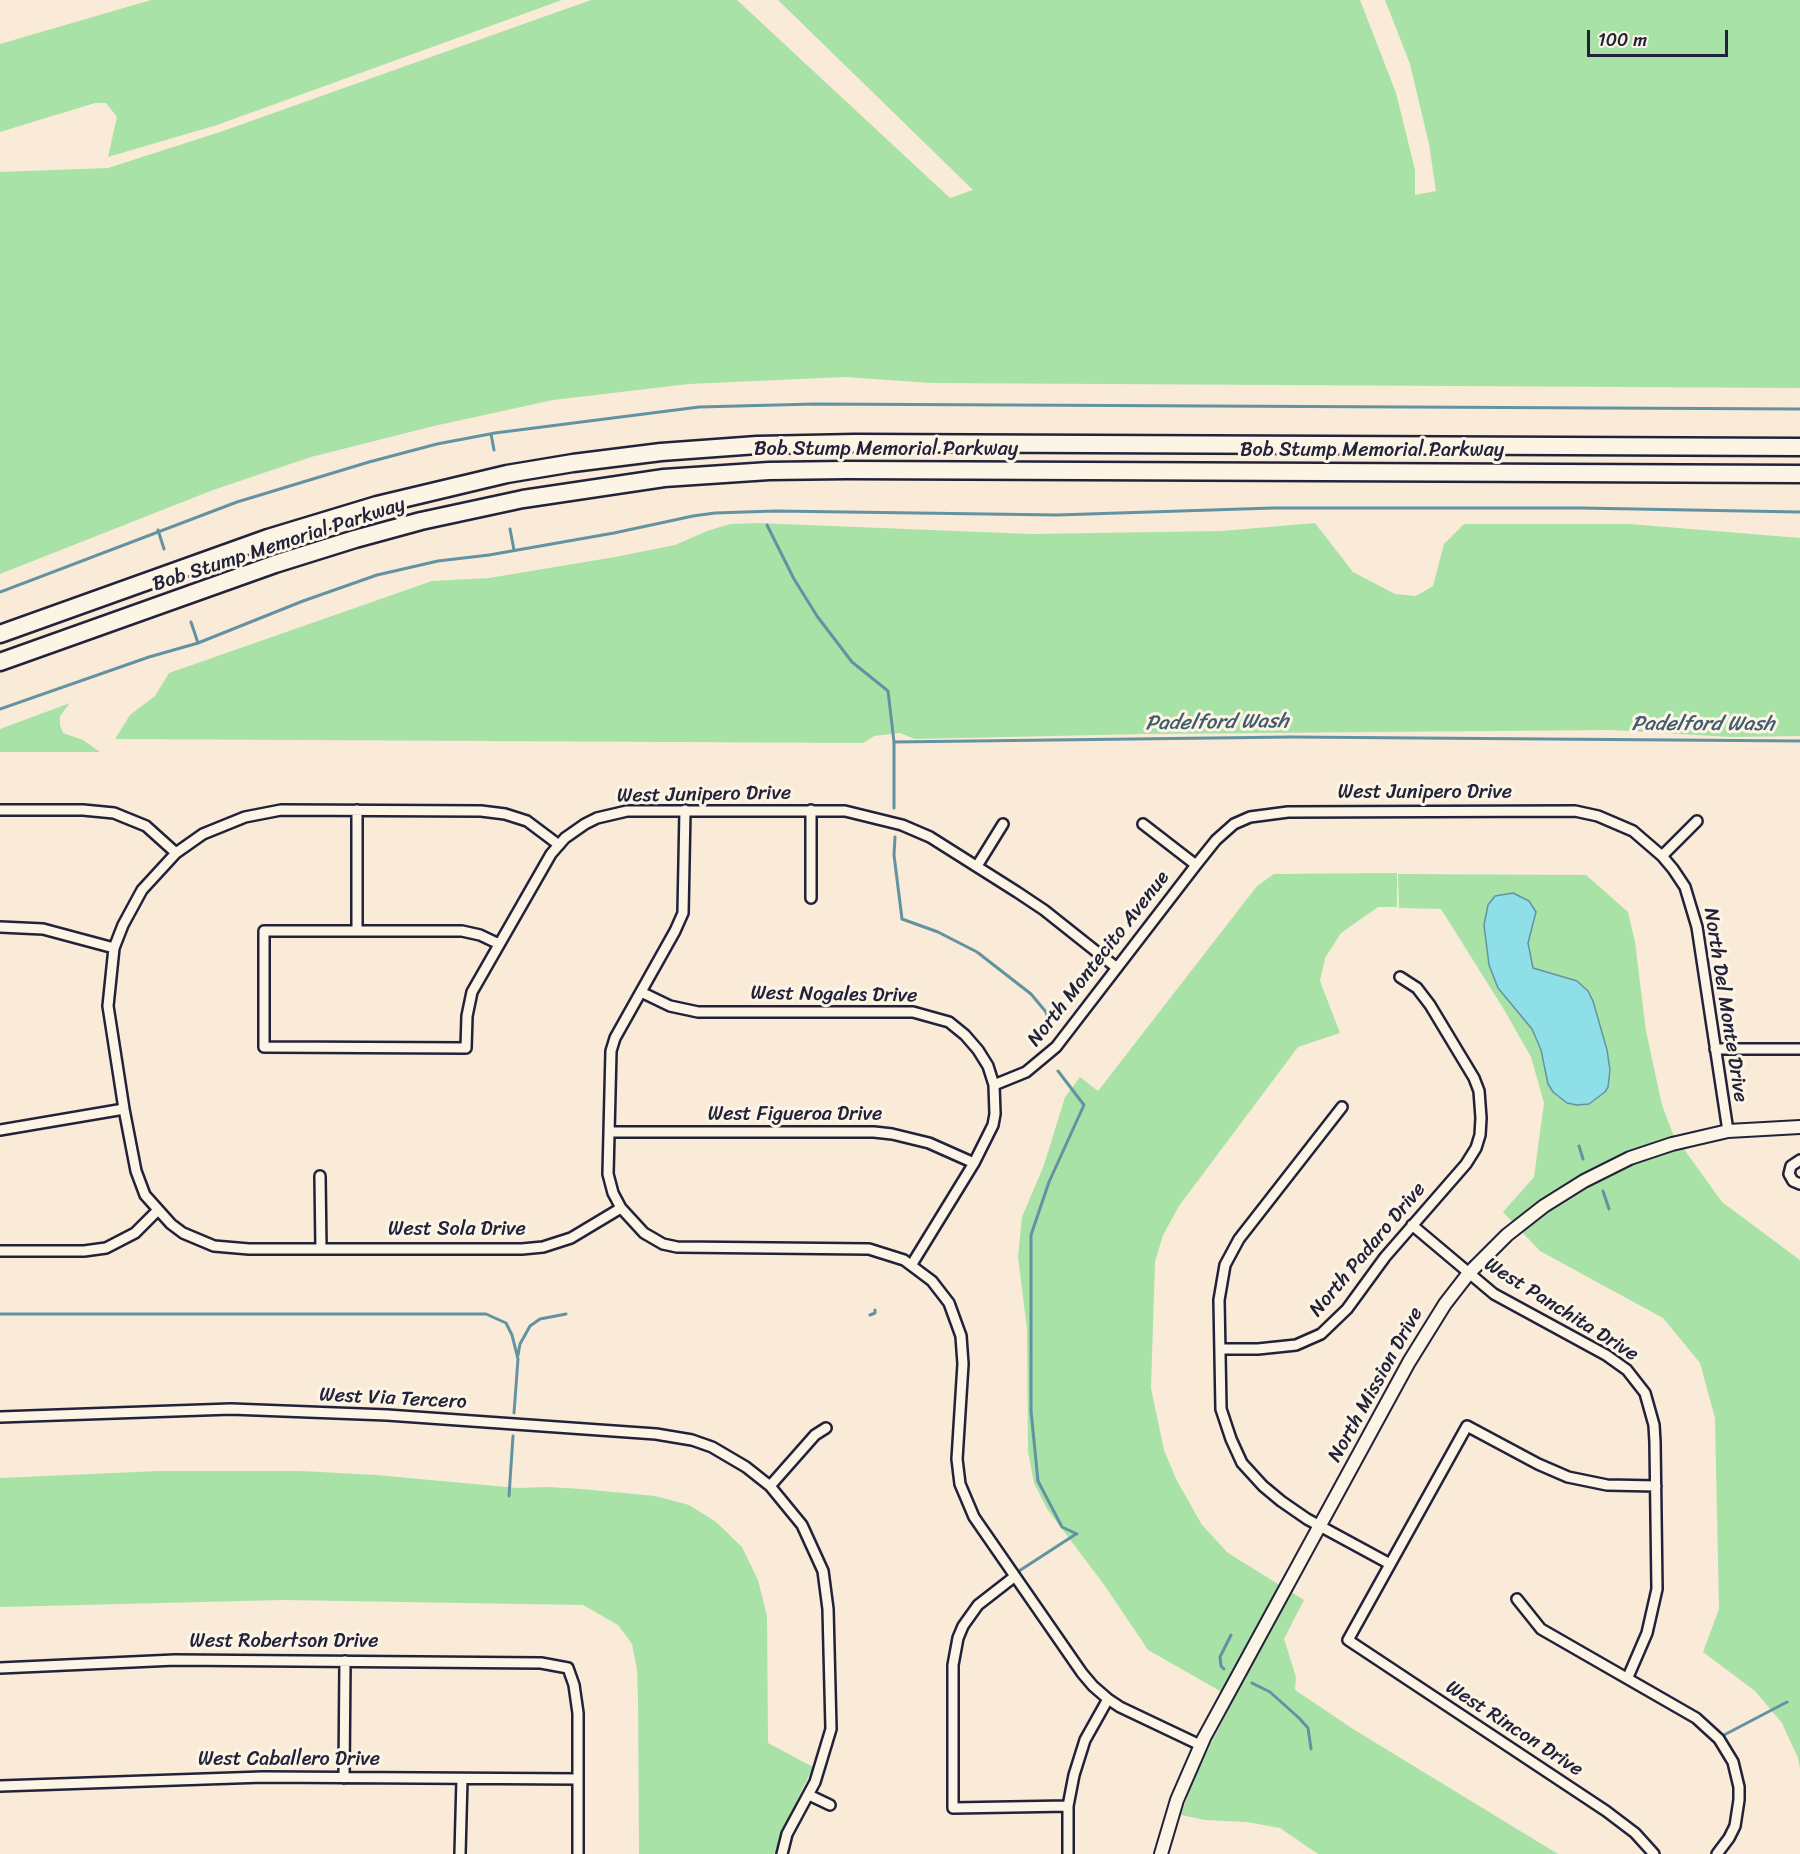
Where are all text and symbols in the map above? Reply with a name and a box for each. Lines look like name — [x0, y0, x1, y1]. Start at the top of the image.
scale bar — [1590, 18, 1731, 56]
text: 100 m — [1598, 24, 1647, 56]
street label: Bob Stump Memorial Parkway — [754, 438, 1018, 462]
street label: Bob Stump Memorial Parkway — [1240, 439, 1504, 463]
street label: Bob Stump Memorial Parkway — [150, 493, 408, 597]
water label: Padelford Wash — [1145, 709, 1289, 737]
water label: Padelford Wash — [1631, 712, 1775, 738]
street label: West Junipero Drive — [617, 781, 791, 809]
street label: West Junipero Drive — [1338, 781, 1512, 805]
street label: North Montecito Avenue — [1023, 866, 1175, 1052]
street label: North Del Monte Drive — [1698, 906, 1752, 1104]
street label: West Nogales Drive — [750, 982, 918, 1008]
street label: West Figueroa Drive — [708, 1103, 882, 1127]
street label: North Padaro Drive — [1305, 1178, 1431, 1322]
street label: West Sola Drive — [388, 1218, 526, 1242]
street label: West Panchita Drive — [1480, 1253, 1642, 1367]
street label: North Mission Drive — [1323, 1303, 1429, 1467]
street label: West Via Tercero — [319, 1383, 467, 1415]
street label: West Robertson Drive — [190, 1630, 378, 1654]
street label: West Rincon Drive — [1441, 1676, 1587, 1782]
street label: West Caballero Drive — [198, 1748, 380, 1772]

